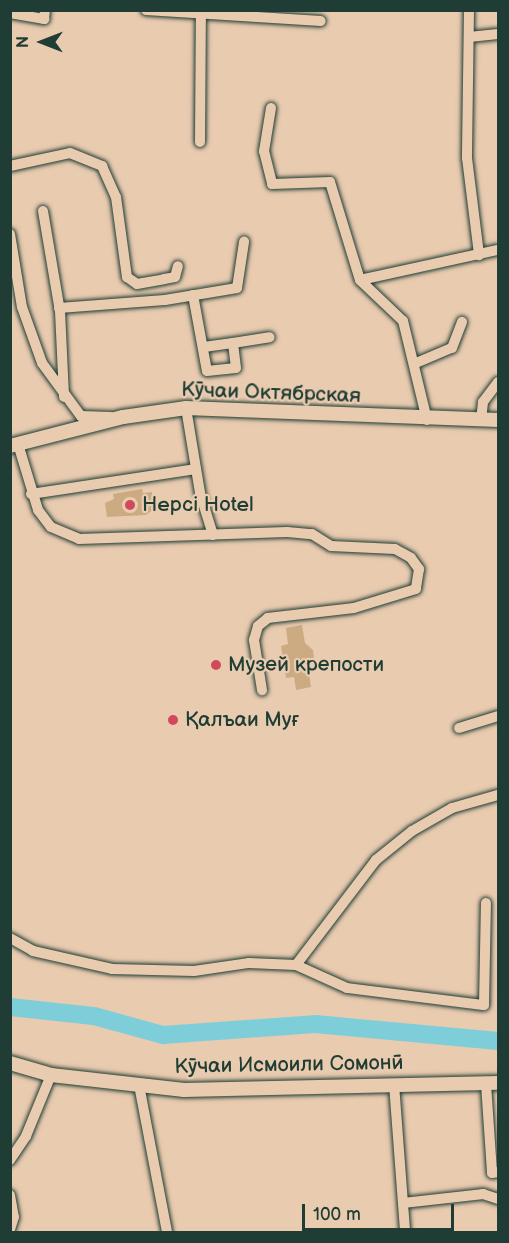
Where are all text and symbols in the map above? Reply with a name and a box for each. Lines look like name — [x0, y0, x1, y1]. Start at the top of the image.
north arrow — [12, 12, 72, 72]
text: N — [14, 36, 33, 48]
street label: Кӯчаи Октябрская — [181, 377, 361, 409]
place label: Hepci Hotel — [142, 492, 254, 518]
marker: Hepci Hotel — [123, 498, 137, 512]
place label: Музей крепости — [228, 652, 384, 678]
marker: Музей крепости — [209, 658, 223, 672]
place label: Қалъаи Муғ — [185, 707, 299, 733]
marker: Қалъаи Муғ — [166, 713, 180, 727]
street label: Кӯчаи Исмоили Сомонӣ — [174, 1050, 404, 1080]
scale bar — [305, 1192, 456, 1230]
text: 100 m — [313, 1204, 361, 1225]

